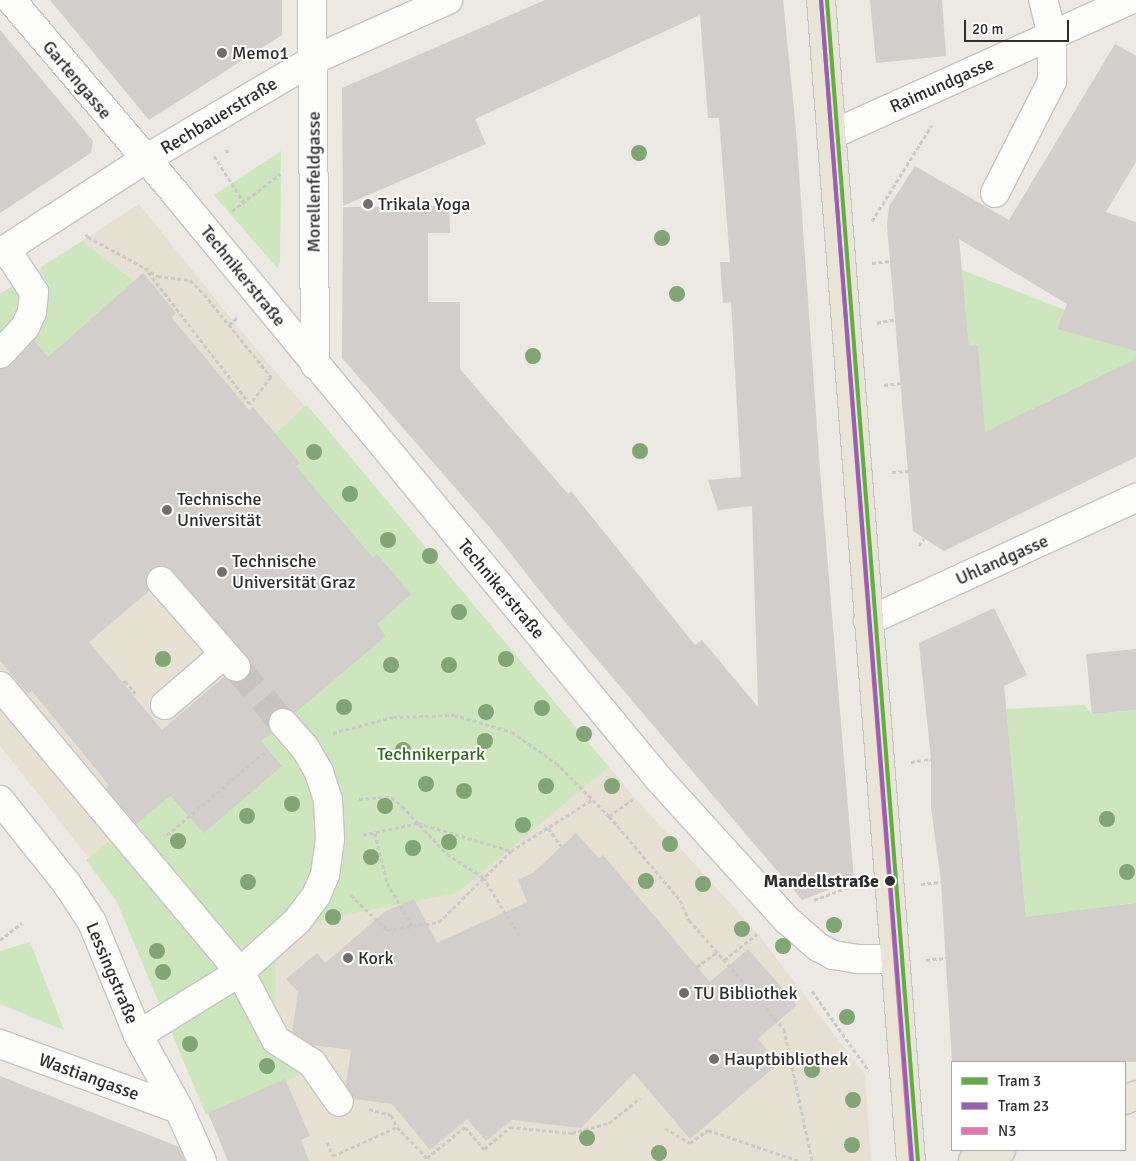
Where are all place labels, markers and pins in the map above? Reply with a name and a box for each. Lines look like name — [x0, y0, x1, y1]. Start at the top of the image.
place label: Memo1 — [232, 42, 289, 64]
marker: Memo1 — [216, 47, 228, 59]
place label: Trikala Yoga — [378, 193, 470, 215]
marker: Trikala Yoga — [362, 198, 374, 210]
place label: Technische Universität — [177, 489, 262, 532]
marker: Technische Universität — [161, 504, 173, 516]
place label: Technische Universität Graz — [232, 551, 356, 594]
marker: Technische Universität Graz — [216, 566, 228, 578]
place label: Mandellstraße — [764, 870, 879, 892]
marker: Mandellstraße — [883, 874, 897, 888]
place label: Kork — [358, 947, 393, 969]
marker: Kork — [342, 952, 354, 964]
place label: TU Bibliothek — [694, 982, 798, 1004]
marker: TU Bibliothek — [678, 987, 690, 999]
place label: Hauptbibliothek — [724, 1048, 848, 1070]
marker: Hauptbibliothek — [708, 1053, 720, 1065]

